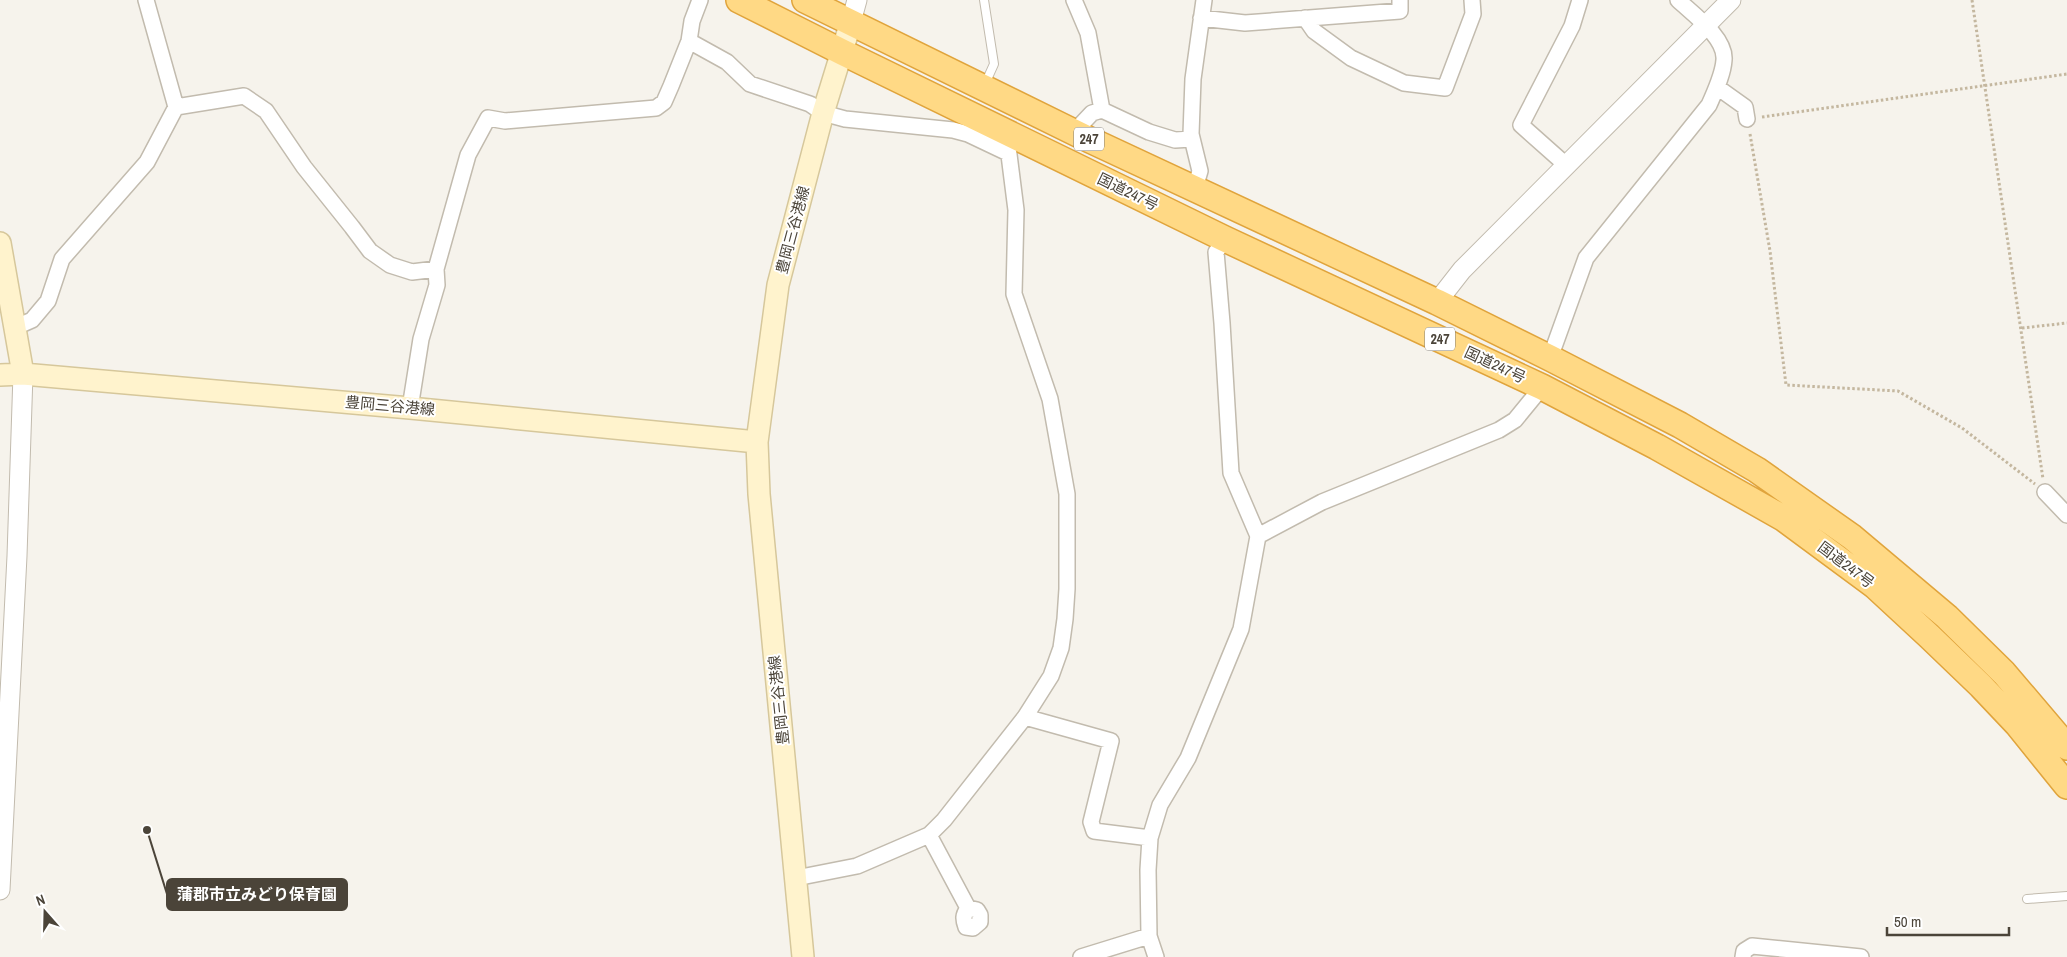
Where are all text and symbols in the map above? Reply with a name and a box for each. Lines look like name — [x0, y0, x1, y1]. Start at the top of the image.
road number: 247 — [1074, 128, 1104, 150]
street label: 国道247号 — [1094, 168, 1162, 215]
street label: 豊岡三谷港線 — [771, 184, 814, 276]
road number: 247 — [1425, 328, 1455, 350]
street label: 国道247号 — [1461, 341, 1529, 388]
street label: 豊岡三谷港線 — [344, 391, 436, 420]
street label: 国道247号 — [1814, 536, 1879, 593]
street label: 豊岡三谷港線 — [763, 654, 794, 746]
callout: 蒲郡市立みどり保育園 — [167, 879, 347, 910]
text: 蒲郡市立みどり保育園 — [177, 883, 337, 905]
north arrow — [20, 887, 70, 937]
text: N — [34, 890, 48, 910]
scale bar — [1887, 904, 2010, 936]
text: 50 m — [1894, 911, 1921, 932]

